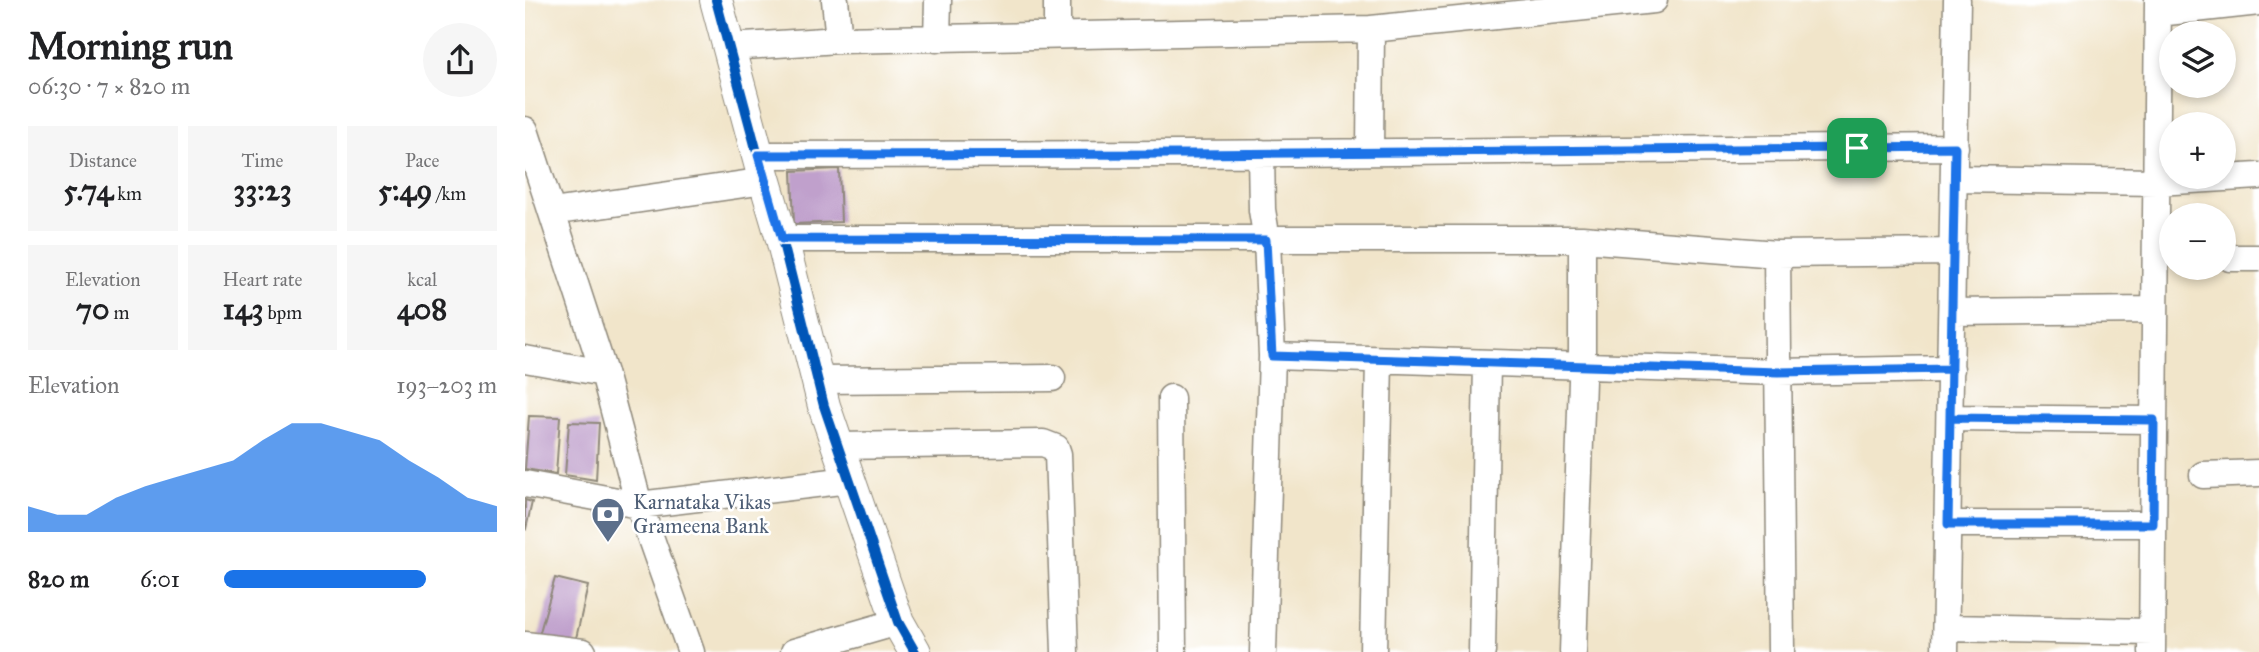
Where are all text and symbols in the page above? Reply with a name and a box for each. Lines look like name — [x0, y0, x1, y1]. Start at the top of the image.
map controls — [2159, 21, 2236, 280]
button: layers — [2159, 21, 2236, 98]
text: Morning run — [28, 23, 233, 69]
button: share — [423, 23, 497, 97]
text: 06:30 · 7 × 820 m — [28, 72, 190, 100]
button: + — [2159, 112, 2236, 189]
pin — [1827, 118, 1887, 178]
icon: arrive — [1838, 129, 1876, 167]
text: Distance — [69, 149, 137, 172]
text: Time — [241, 149, 284, 172]
text: Pace — [405, 149, 439, 172]
text: 5.74 — [64, 172, 113, 208]
text: 33:23 — [233, 172, 292, 208]
text: 5:49 — [378, 172, 432, 208]
text: km — [113, 182, 142, 205]
text: /km — [432, 182, 466, 205]
button: − — [2159, 203, 2236, 280]
text: Elevation — [65, 268, 141, 291]
text: Heart rate — [223, 268, 302, 291]
text: kcal — [407, 268, 437, 291]
text: 70 — [76, 291, 110, 327]
text: 143 — [223, 291, 263, 327]
text: 408 — [397, 291, 447, 327]
text: m — [110, 301, 130, 324]
text: bpm — [263, 301, 302, 324]
text: Elevation — [28, 371, 119, 399]
text: 193–203 m — [396, 371, 497, 399]
place label: Karnataka Vikas Grameena Bank — [633, 489, 771, 539]
bank icon: Karnataka Vikas Grameena Bank — [589, 495, 627, 544]
text: 820 m — [28, 565, 89, 593]
text: 6:01 — [140, 565, 180, 593]

